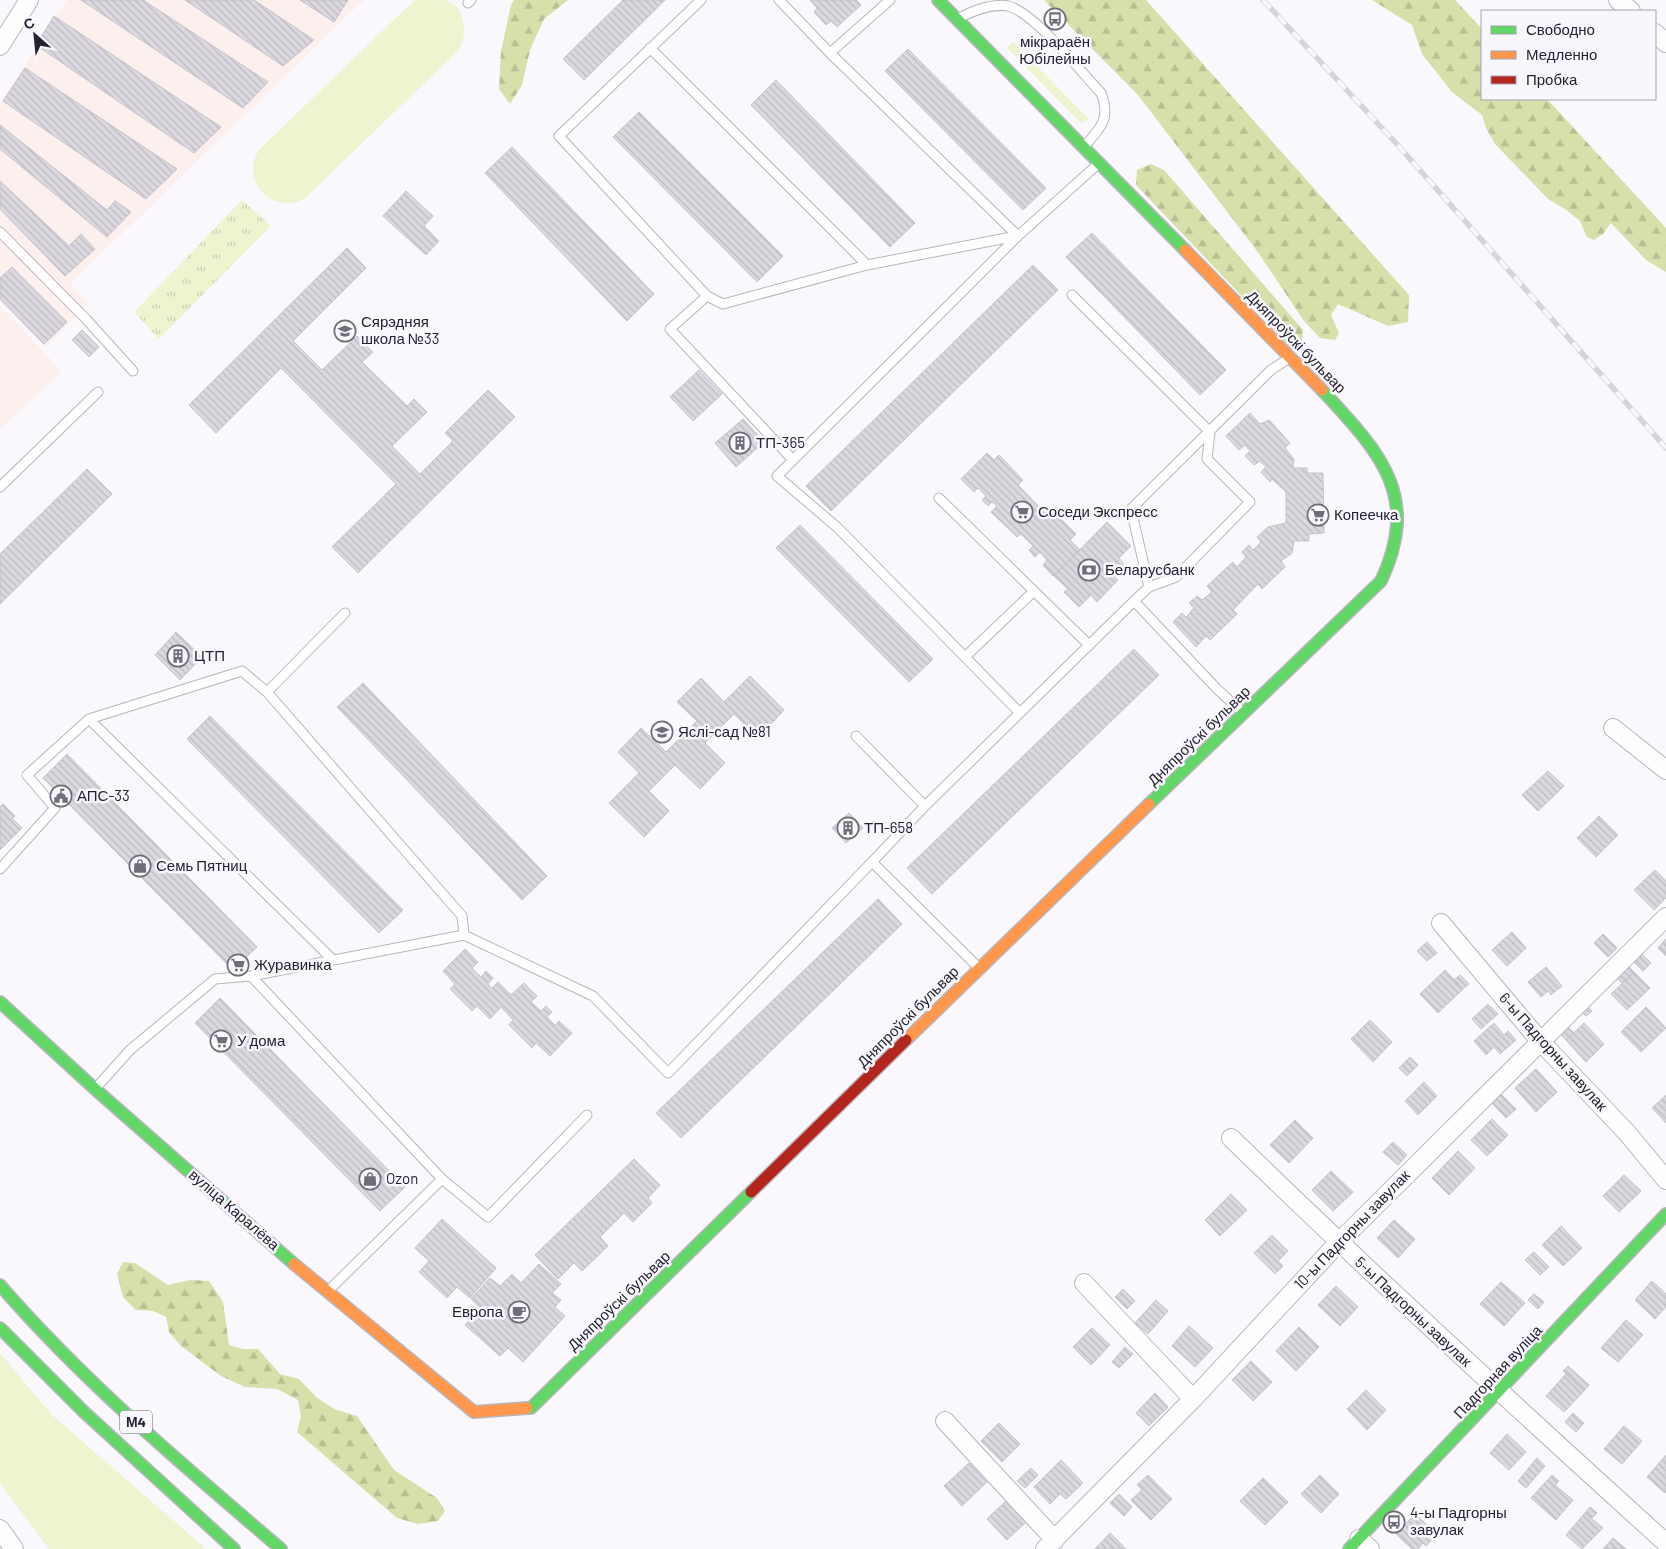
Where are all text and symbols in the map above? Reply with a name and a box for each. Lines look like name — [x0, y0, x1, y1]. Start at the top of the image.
bus stop icon: мікрараён Юбілейны — [1043, 7, 1067, 31]
north arrow — [10, 10, 60, 60]
legend — [1481, 10, 1656, 100]
text: С — [21, 13, 37, 33]
text: Свободно — [1526, 20, 1595, 38]
place label: мікрараён Юбілейны — [1019, 32, 1091, 67]
text: Медленно — [1526, 45, 1597, 63]
text: Пробка — [1526, 70, 1578, 88]
street label: Дняпроўскі бульвар — [1243, 286, 1350, 396]
place label: Сярэдняя школа №33 — [361, 312, 439, 347]
school or university icon: Сярэдняя школа №33 — [333, 319, 357, 343]
building icon: ТП-365 — [728, 431, 752, 455]
place label: ТП-365 — [756, 433, 805, 451]
supermarket icon: Соседи Экспресс — [1010, 500, 1034, 524]
place label: Соседи Экспресс — [1038, 502, 1158, 520]
supermarket icon: Копеечка — [1306, 503, 1330, 527]
place label: Копеечка — [1334, 505, 1399, 523]
bank icon: Беларусбанк — [1077, 558, 1101, 582]
place label: Беларусбанк — [1105, 560, 1195, 578]
building icon: ЦТП — [166, 644, 190, 668]
place label: ЦТП — [194, 646, 225, 664]
street label: Дняпроўскі бульвар — [1143, 682, 1253, 789]
school or university icon: Яслі-сад №81 — [650, 720, 674, 744]
place label: Яслі-сад №81 — [678, 722, 771, 740]
public building icon: АПС-33 — [49, 784, 73, 808]
place label: АПС-33 — [77, 786, 130, 804]
building icon: ТП-658 — [836, 816, 860, 840]
place label: ТП-658 — [864, 818, 913, 836]
shop icon: Семь Пятниц — [128, 854, 152, 878]
place label: Семь Пятниц — [156, 856, 248, 874]
supermarket icon: Журавинка — [226, 953, 250, 977]
place label: Журавинка — [254, 955, 332, 973]
street label: Дняпроўскі бульвар — [853, 962, 962, 1071]
street label: 6-ы Падгорны завулак — [1496, 989, 1612, 1114]
supermarket icon: У дома — [209, 1029, 233, 1053]
place label: У дома — [237, 1031, 286, 1049]
street label: вуліца Каралёва — [186, 1165, 284, 1254]
street label: 10-ы Падгорны завулак — [1290, 1166, 1413, 1293]
shop icon: Ozon — [358, 1167, 382, 1191]
place label: Ozon — [386, 1169, 418, 1187]
street label: Дняпроўскі бульвар — [563, 1247, 673, 1354]
street label: 5-ы Падгорны завулак — [1352, 1253, 1476, 1370]
cafe icon: Европа — [507, 1300, 531, 1324]
place label: Европа — [452, 1302, 504, 1320]
street label: Падгорная вуліца — [1449, 1320, 1546, 1422]
road number: М4 — [120, 1410, 152, 1434]
place label: 4-ы Падгорны завулак — [1410, 1503, 1507, 1538]
bus stop icon: 4-ы Падгорны завулак — [1382, 1510, 1406, 1534]

